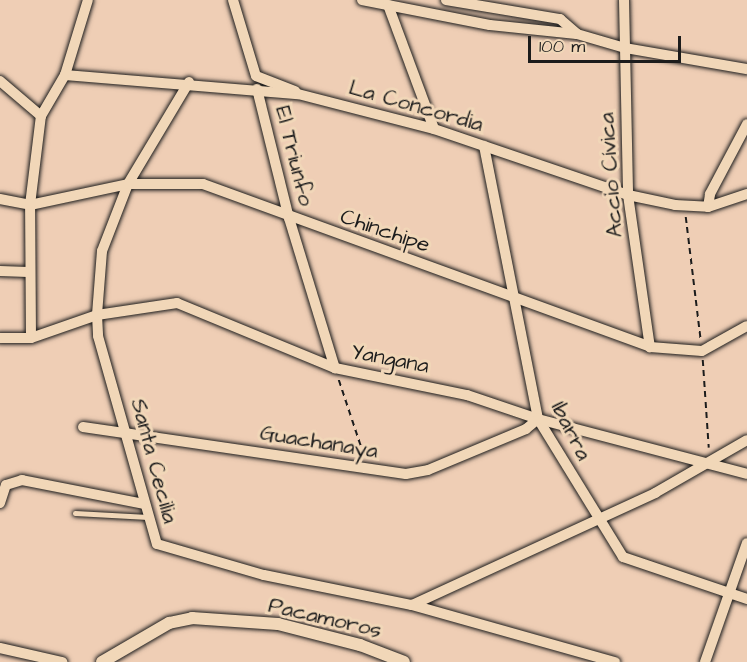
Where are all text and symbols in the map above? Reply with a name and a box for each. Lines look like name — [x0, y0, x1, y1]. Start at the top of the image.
scale bar — [531, 24, 684, 62]
text: 100 m — [539, 34, 585, 59]
street label: La Concordia — [346, 74, 486, 138]
street label: El Triunfo — [269, 103, 319, 209]
street label: Accio Cívica — [593, 112, 629, 238]
street label: Chinchipe — [337, 203, 433, 259]
street label: Yangana — [349, 339, 431, 379]
street label: Santa Cecilia — [125, 396, 183, 526]
street label: Ibarra — [545, 397, 597, 465]
street label: Guachanaya — [258, 420, 380, 464]
street label: Pacamoros — [266, 592, 384, 644]

